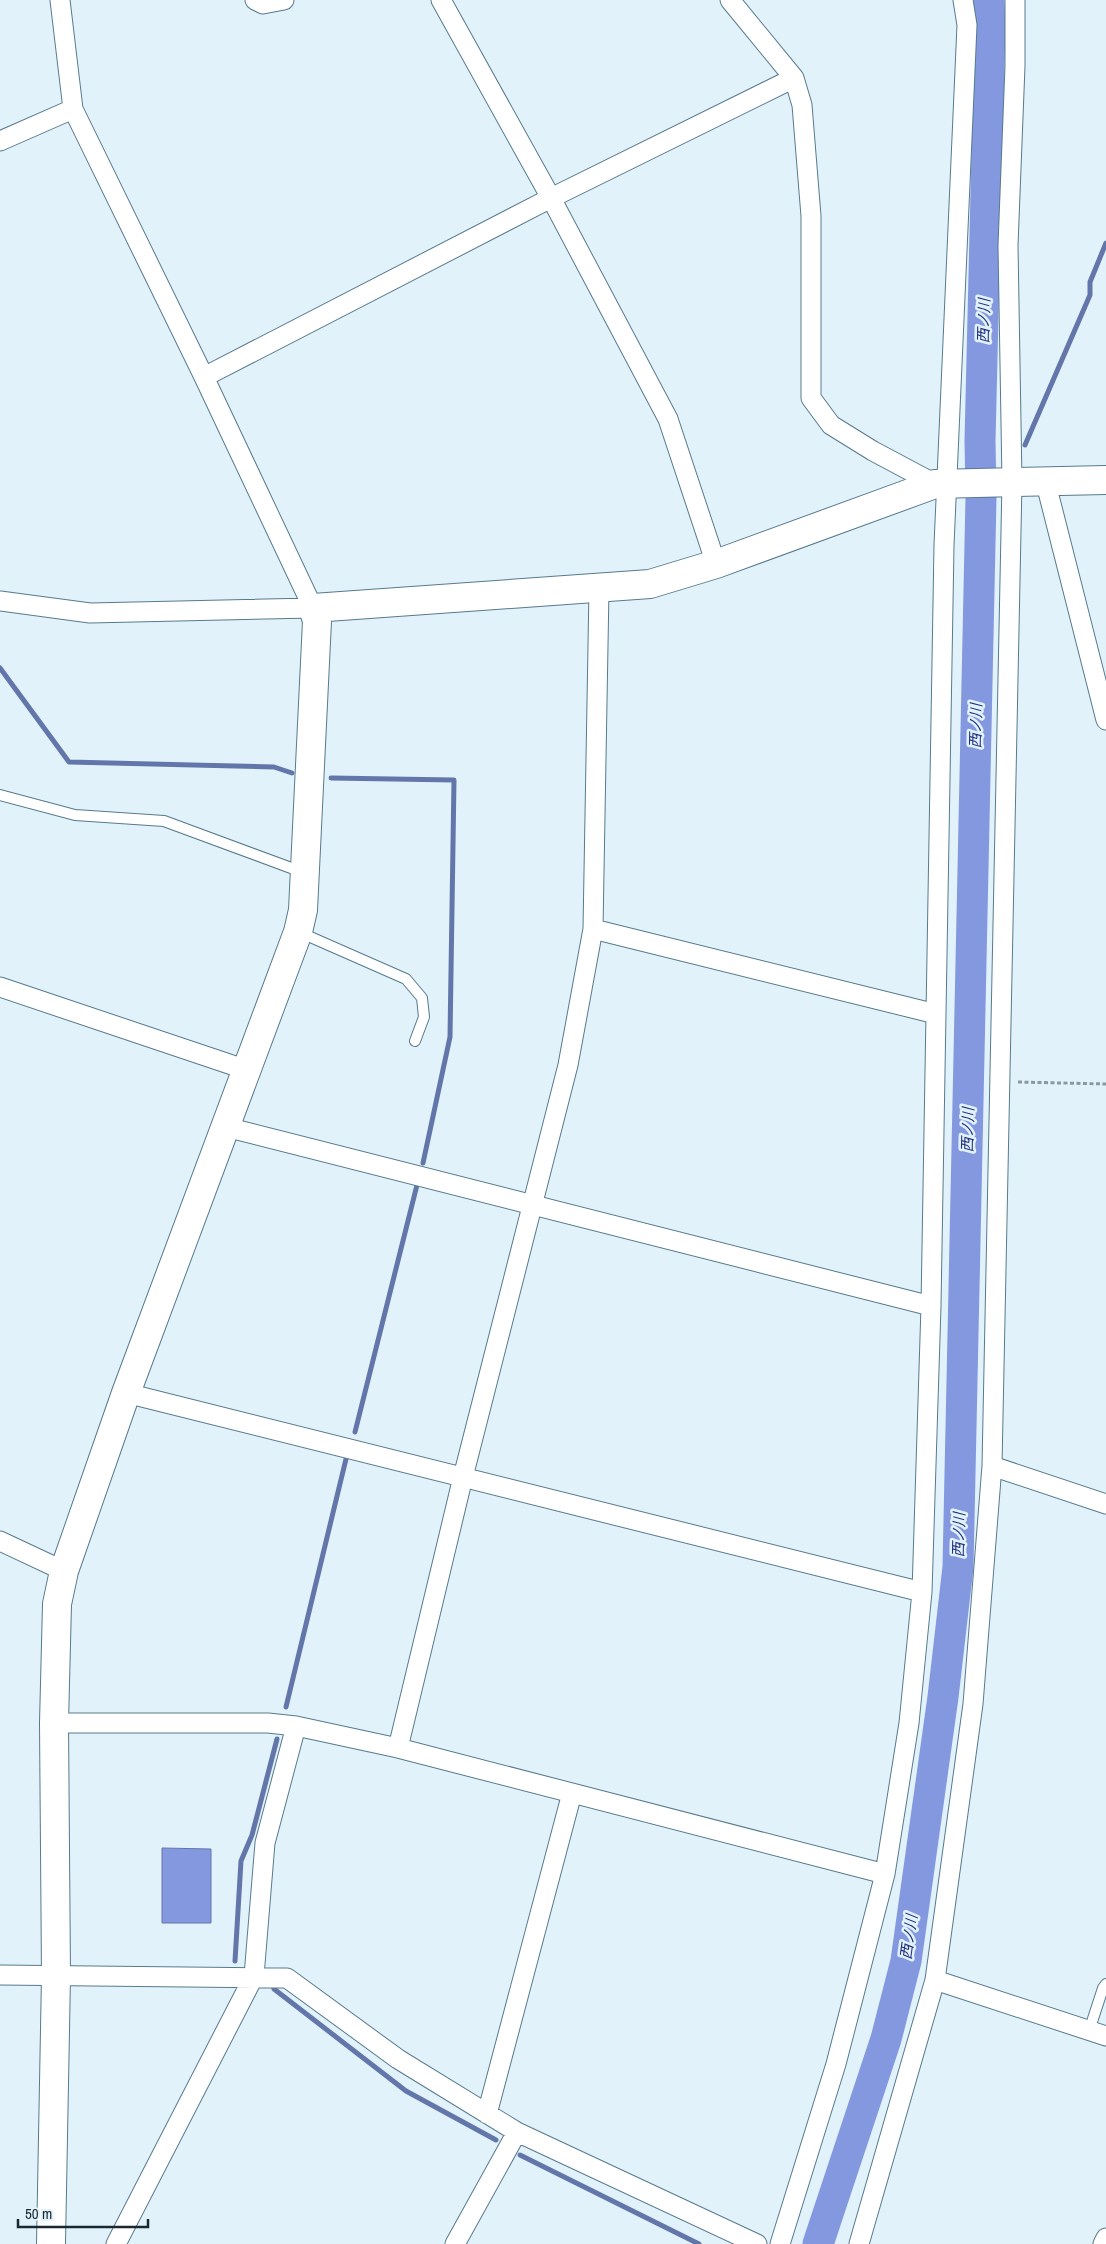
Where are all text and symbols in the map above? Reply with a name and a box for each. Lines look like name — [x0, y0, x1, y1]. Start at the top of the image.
water label: 西ノ川 — [973, 296, 994, 344]
water label: 西ノ川 — [965, 701, 986, 749]
water label: 西ノ川 — [957, 1105, 978, 1153]
water label: 西ノ川 — [948, 1510, 969, 1558]
water label: 西ノ川 — [895, 1911, 922, 1961]
scale bar — [18, 2196, 148, 2228]
text: 50 m — [25, 2203, 52, 2224]

